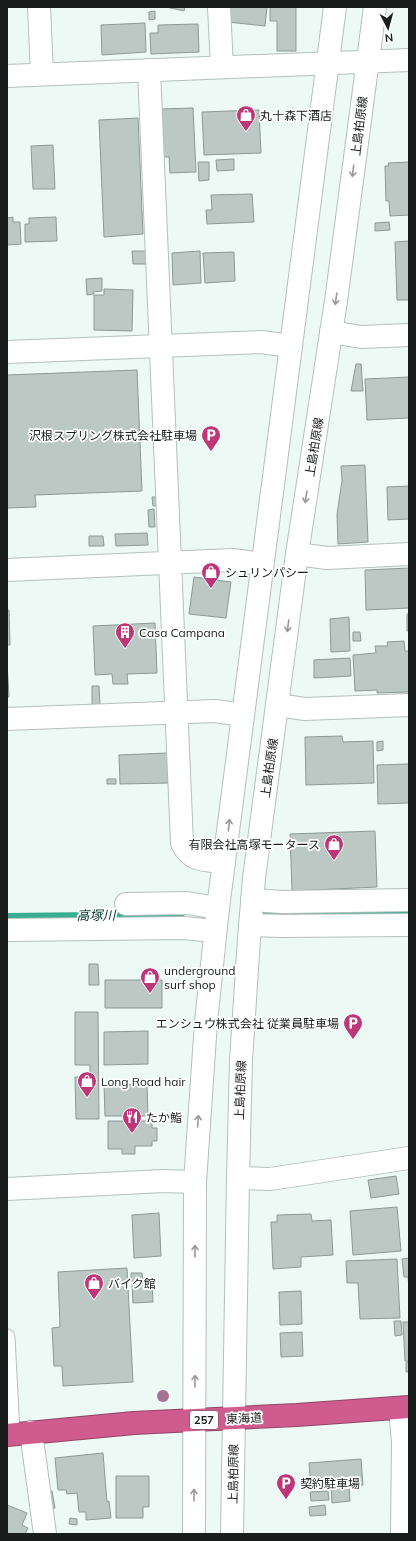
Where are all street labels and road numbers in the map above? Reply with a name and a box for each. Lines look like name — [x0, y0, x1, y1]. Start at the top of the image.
street label: 上島柏原線 — [348, 95, 370, 157]
street label: 上島柏原線 — [302, 416, 326, 478]
street label: 上島柏原線 — [257, 737, 281, 799]
street label: 上島柏原線 — [231, 1060, 249, 1120]
street label: 東海道 — [226, 1410, 262, 1426]
road number: 257 — [190, 1411, 218, 1429]
street label: 上島柏原線 — [225, 1444, 241, 1504]

